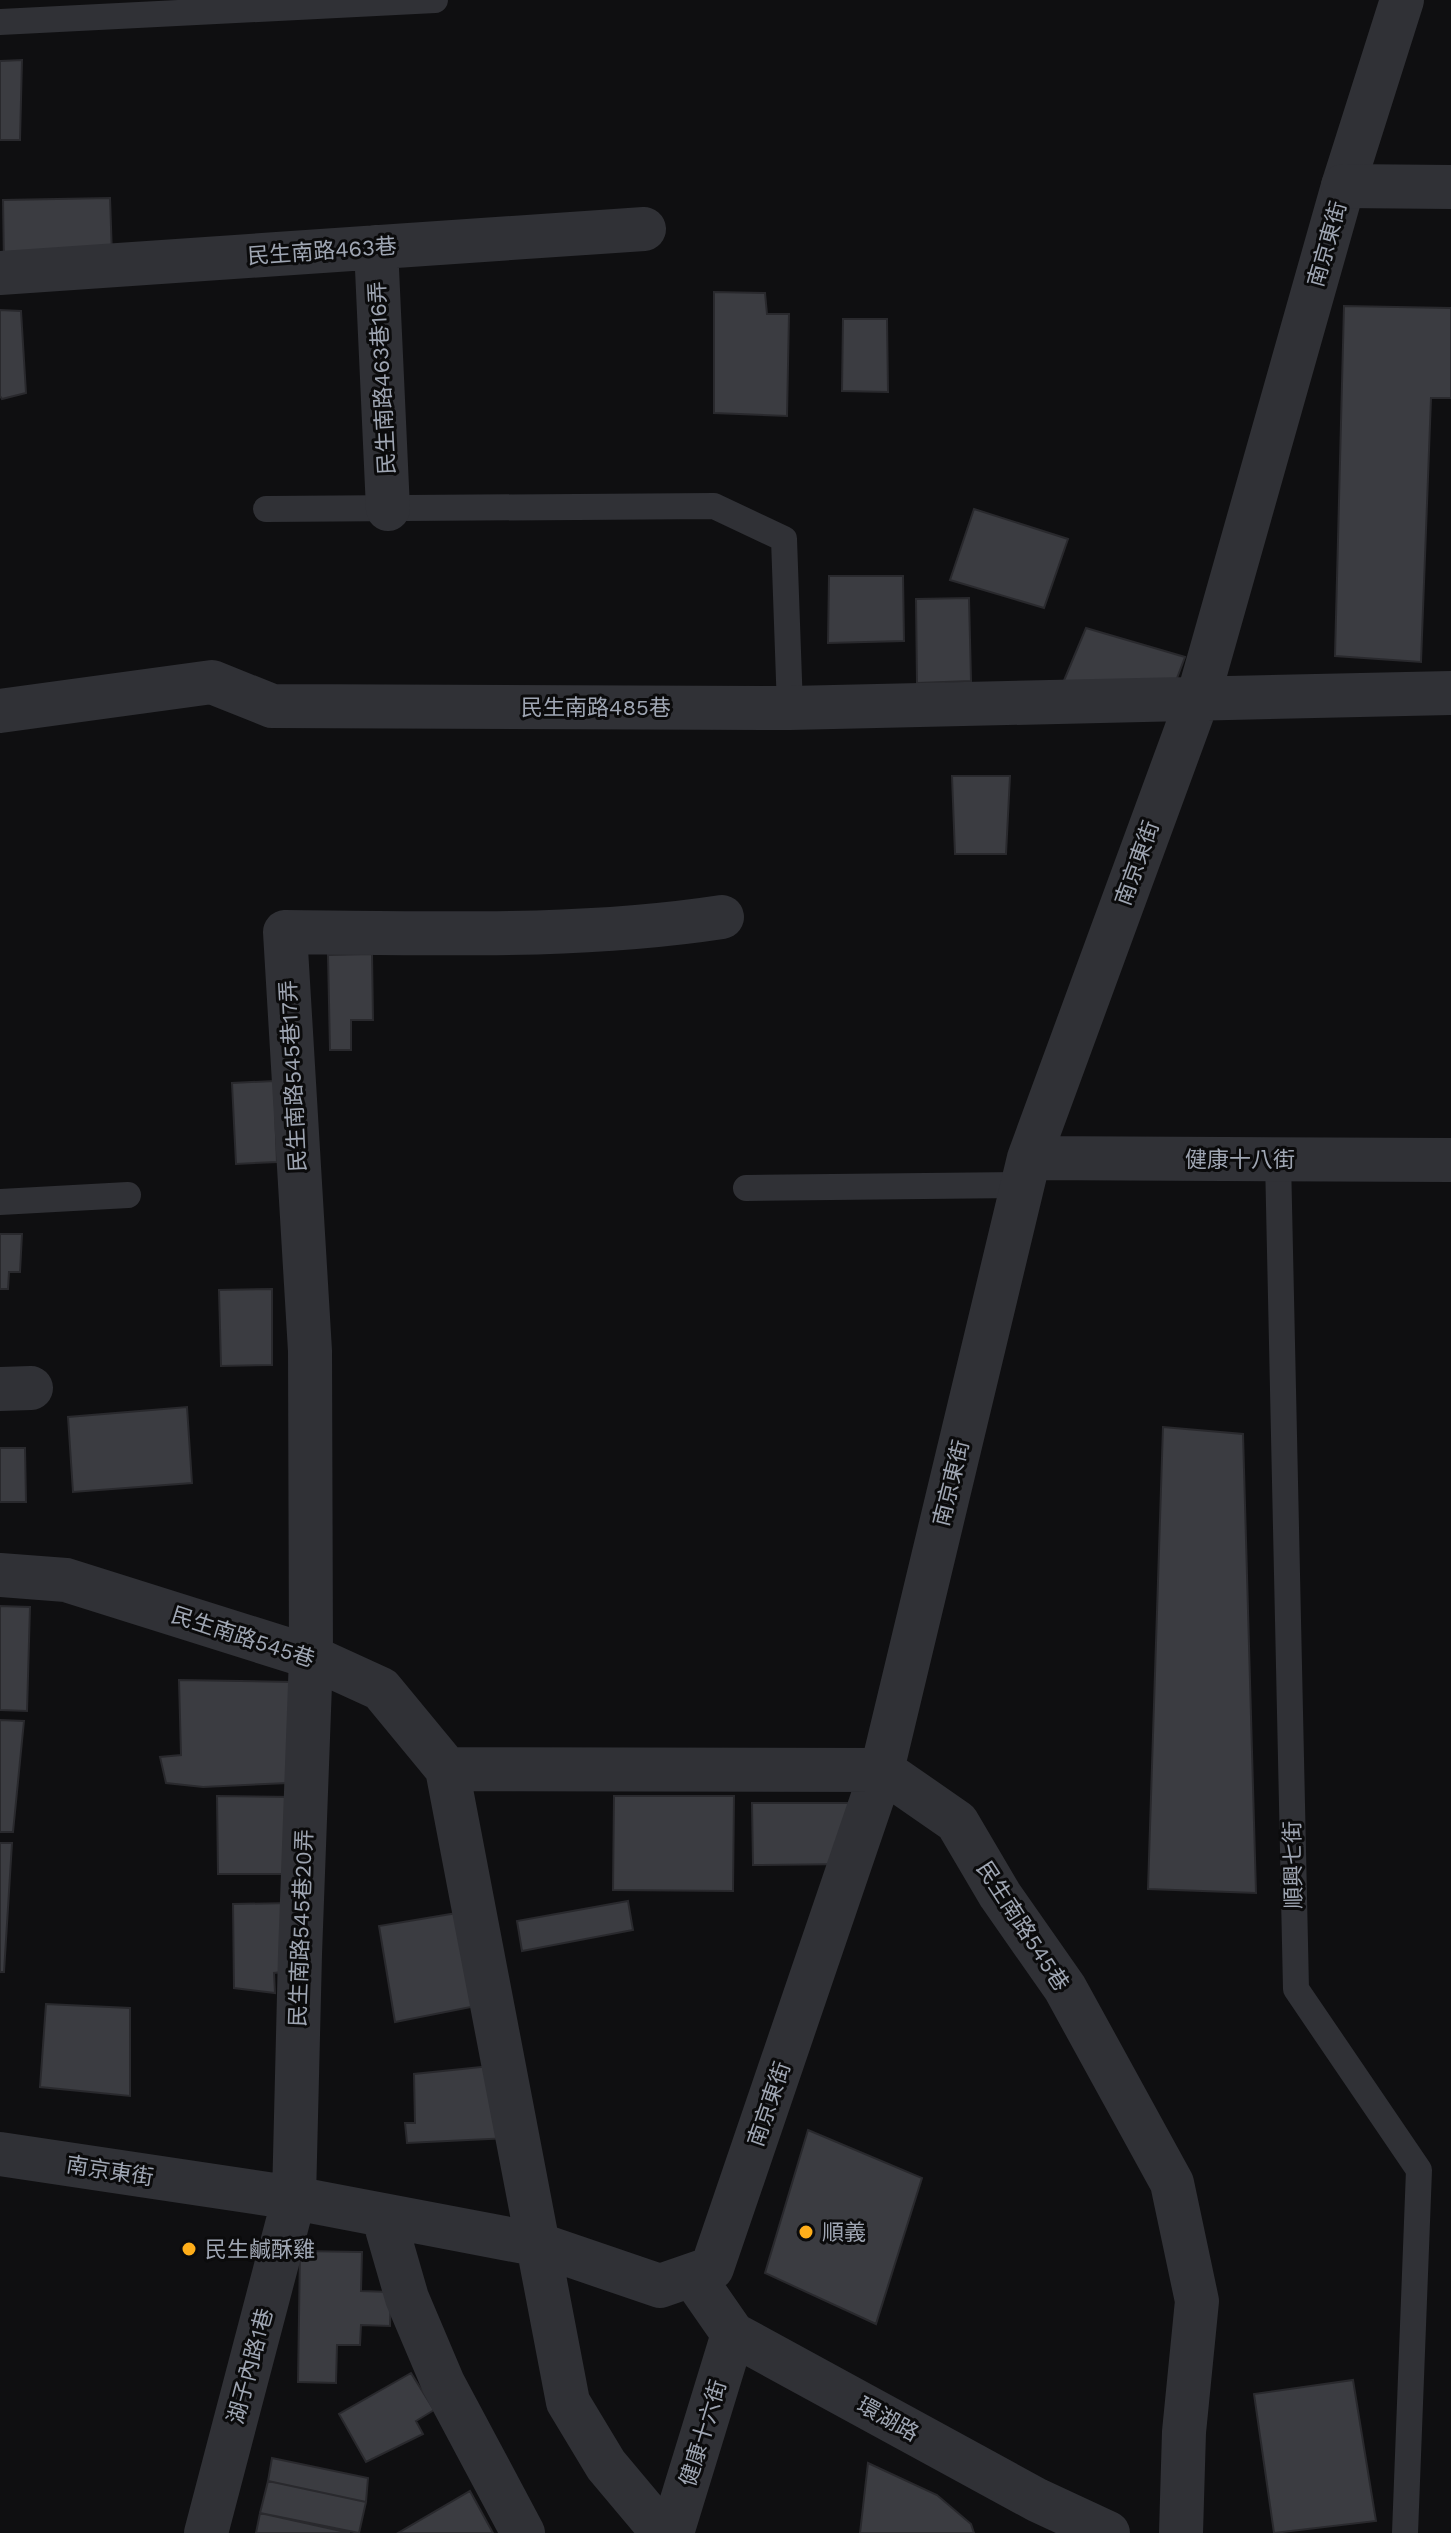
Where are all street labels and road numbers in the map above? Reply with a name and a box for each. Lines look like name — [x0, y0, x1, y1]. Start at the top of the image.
street label: 南京東街 — [1303, 198, 1351, 290]
street label: 民生南路463巷 — [246, 233, 398, 269]
street label: 民生南路463巷16弄 — [364, 281, 400, 475]
street label: 民生南路485巷 — [521, 695, 671, 720]
street label: 南京東街 — [1110, 817, 1164, 909]
street label: 民生南路545巷17弄 — [275, 979, 311, 1173]
street label: 健康十八街 — [1185, 1147, 1295, 1172]
street label: 南京東街 — [928, 1437, 974, 1529]
street label: 民生南路545巷 — [168, 1602, 318, 1672]
street label: 順興七街 — [1280, 1821, 1306, 1909]
street label: 民生南路545巷20弄 — [285, 1829, 317, 2027]
street label: 民生南路545巷 — [972, 1857, 1074, 1995]
street label: 南京東街 — [743, 2058, 795, 2150]
street label: 南京東街 — [65, 2152, 155, 2190]
street label: 湖子內路1巷 — [223, 2305, 277, 2427]
street label: 健康十六街 — [675, 2377, 731, 2489]
street label: 環湖路 — [853, 2392, 923, 2446]

